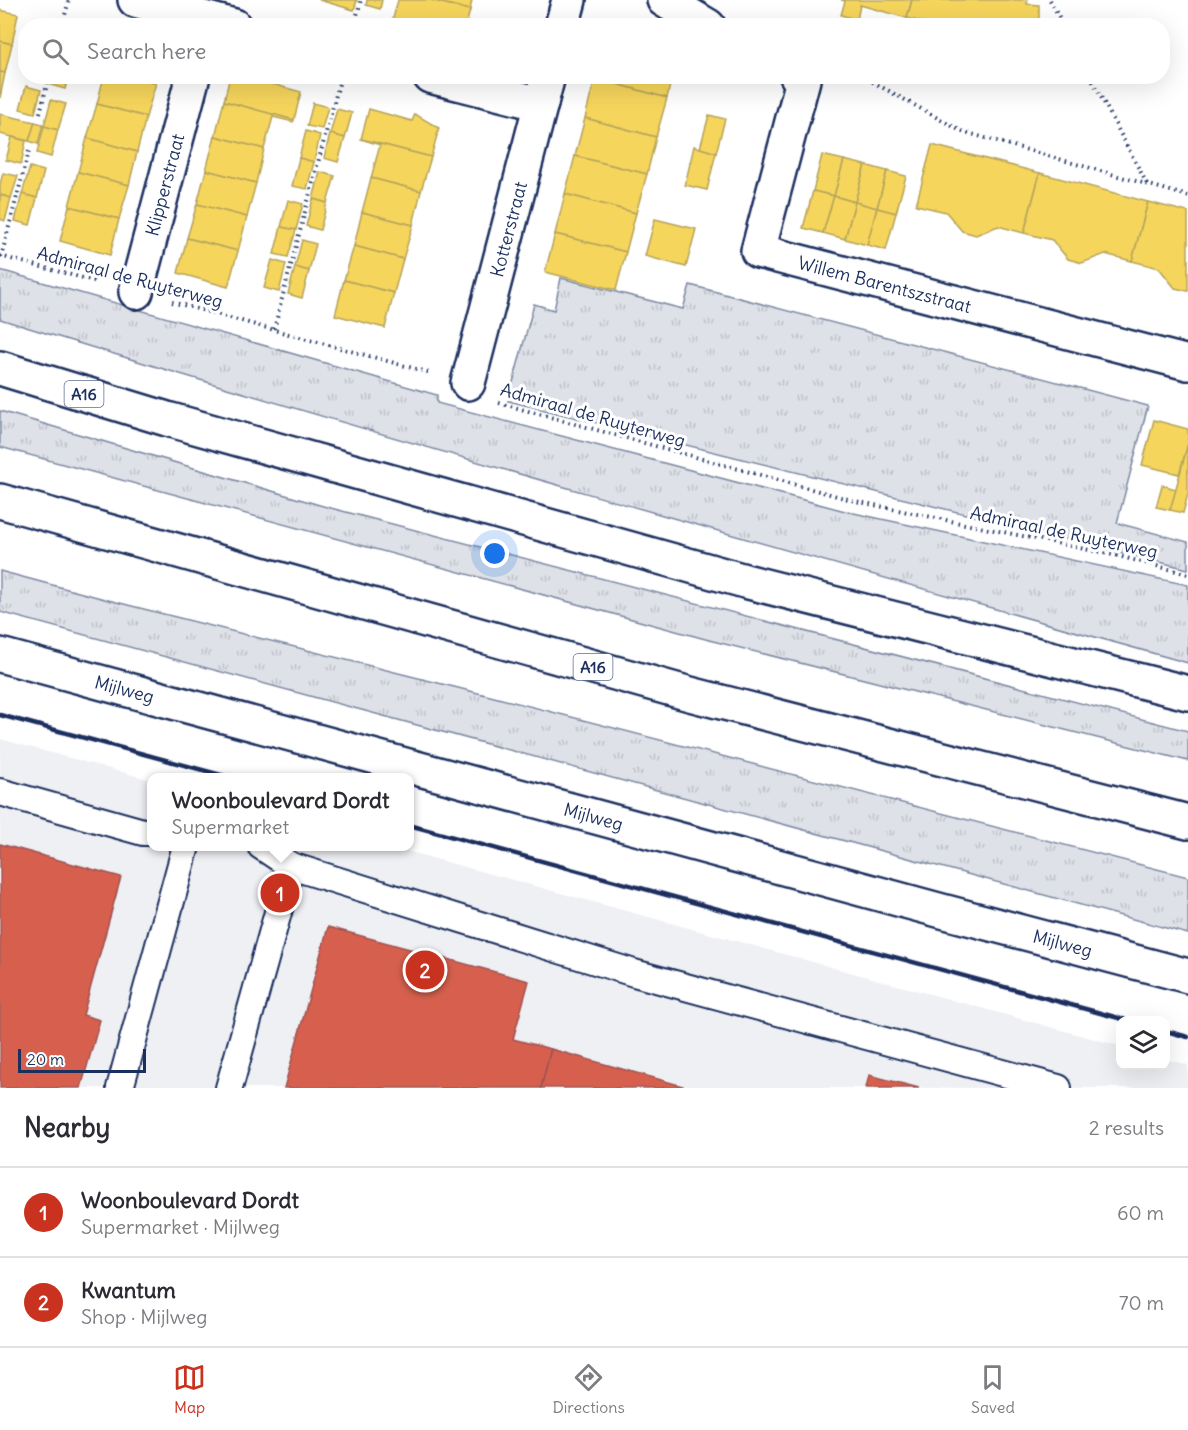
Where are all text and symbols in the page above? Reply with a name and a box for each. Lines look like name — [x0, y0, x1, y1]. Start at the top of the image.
search box — [18, 18, 1170, 84]
icon: search — [39, 35, 72, 68]
text: Search here — [87, 37, 206, 65]
street label: Klipperstraat — [140, 131, 189, 238]
street label: Kotterstraat — [485, 179, 532, 279]
street label: Admiraal de Ruyterweg — [35, 241, 225, 313]
street label: Willem Barentszstraat — [796, 250, 974, 318]
street label: Admiraal de Ruyterweg — [498, 378, 688, 452]
road number: A16 — [64, 381, 104, 407]
street label: Admiraal de Ruyterweg — [968, 501, 1160, 563]
your location — [480, 539, 509, 568]
road number: A16 — [574, 654, 612, 680]
street label: Mijlweg — [92, 670, 157, 708]
popup — [147, 773, 414, 851]
text: Woonboulevard Dordt — [172, 786, 389, 814]
street label: Mijlweg — [561, 797, 626, 835]
text: Supermarket — [172, 814, 289, 839]
pin: 1 — [260, 870, 300, 916]
street label: Mijlweg — [1030, 924, 1095, 962]
pin: 2 — [406, 948, 444, 992]
map controls — [1116, 1016, 1170, 1070]
button: layers — [1116, 1016, 1170, 1070]
scale bar — [18, 1046, 146, 1074]
text: 20 m — [27, 1049, 64, 1069]
text: Nearby — [24, 1111, 110, 1144]
text: 2 results — [1089, 1115, 1164, 1140]
text: Woonboulevard Dordt — [81, 1186, 299, 1214]
text: 1 — [40, 1200, 47, 1225]
text: 60 m — [1117, 1200, 1164, 1225]
text: Supermarket · Mijlweg — [81, 1214, 280, 1239]
text: Kwantum — [81, 1276, 176, 1304]
text: 2 — [38, 1290, 49, 1315]
text: 70 m — [1119, 1290, 1164, 1315]
text: Shop · Mijlweg — [81, 1304, 207, 1329]
tab: Map — [173, 1361, 206, 1417]
tab: Directions — [552, 1361, 625, 1417]
tab: Saved — [971, 1361, 1015, 1417]

